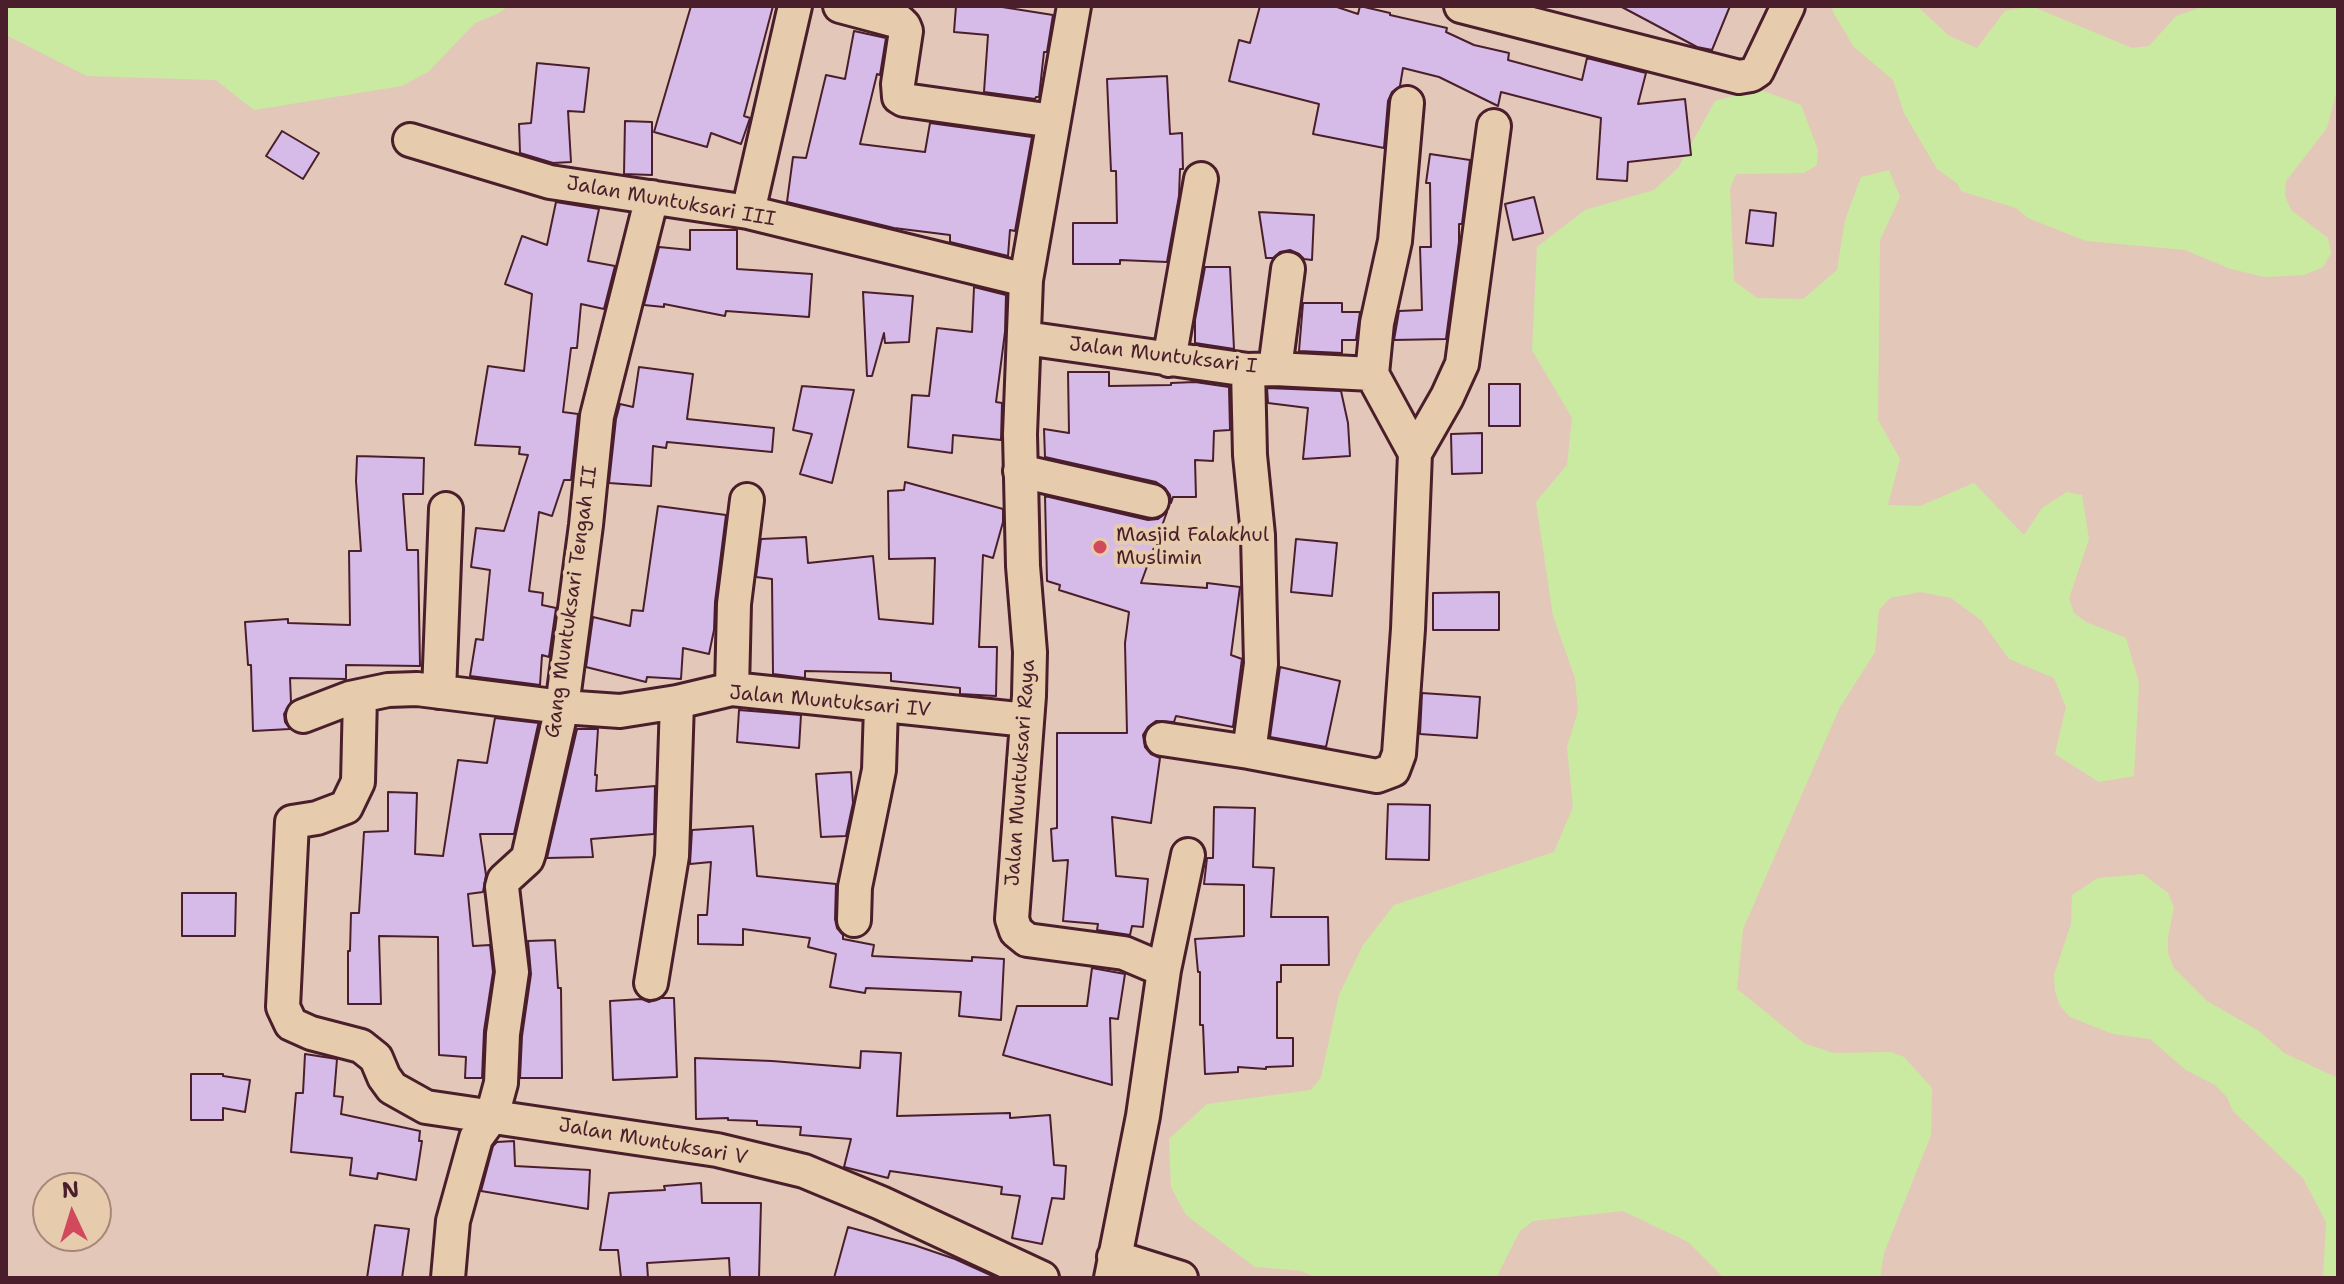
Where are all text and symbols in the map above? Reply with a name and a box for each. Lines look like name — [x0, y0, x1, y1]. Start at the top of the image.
street label: Jalan Muntuksari III — [565, 172, 777, 232]
street label: Jalan Muntuksari I — [1068, 333, 1258, 379]
street label: Gang Muntuksari Tengah II — [541, 464, 603, 740]
place label: Masjid Falakhul Muslimin — [1116, 524, 1269, 571]
marker: Masjid Falakhul Muslimin — [1091, 538, 1109, 556]
street label: Jalan Muntuksari Raya — [1001, 659, 1041, 887]
street label: Jalan Muntuksari IV — [728, 681, 932, 723]
street label: Jalan Muntuksari V — [557, 1114, 749, 1170]
north arrow — [32, 1172, 112, 1252]
text: N — [61, 1174, 80, 1205]

